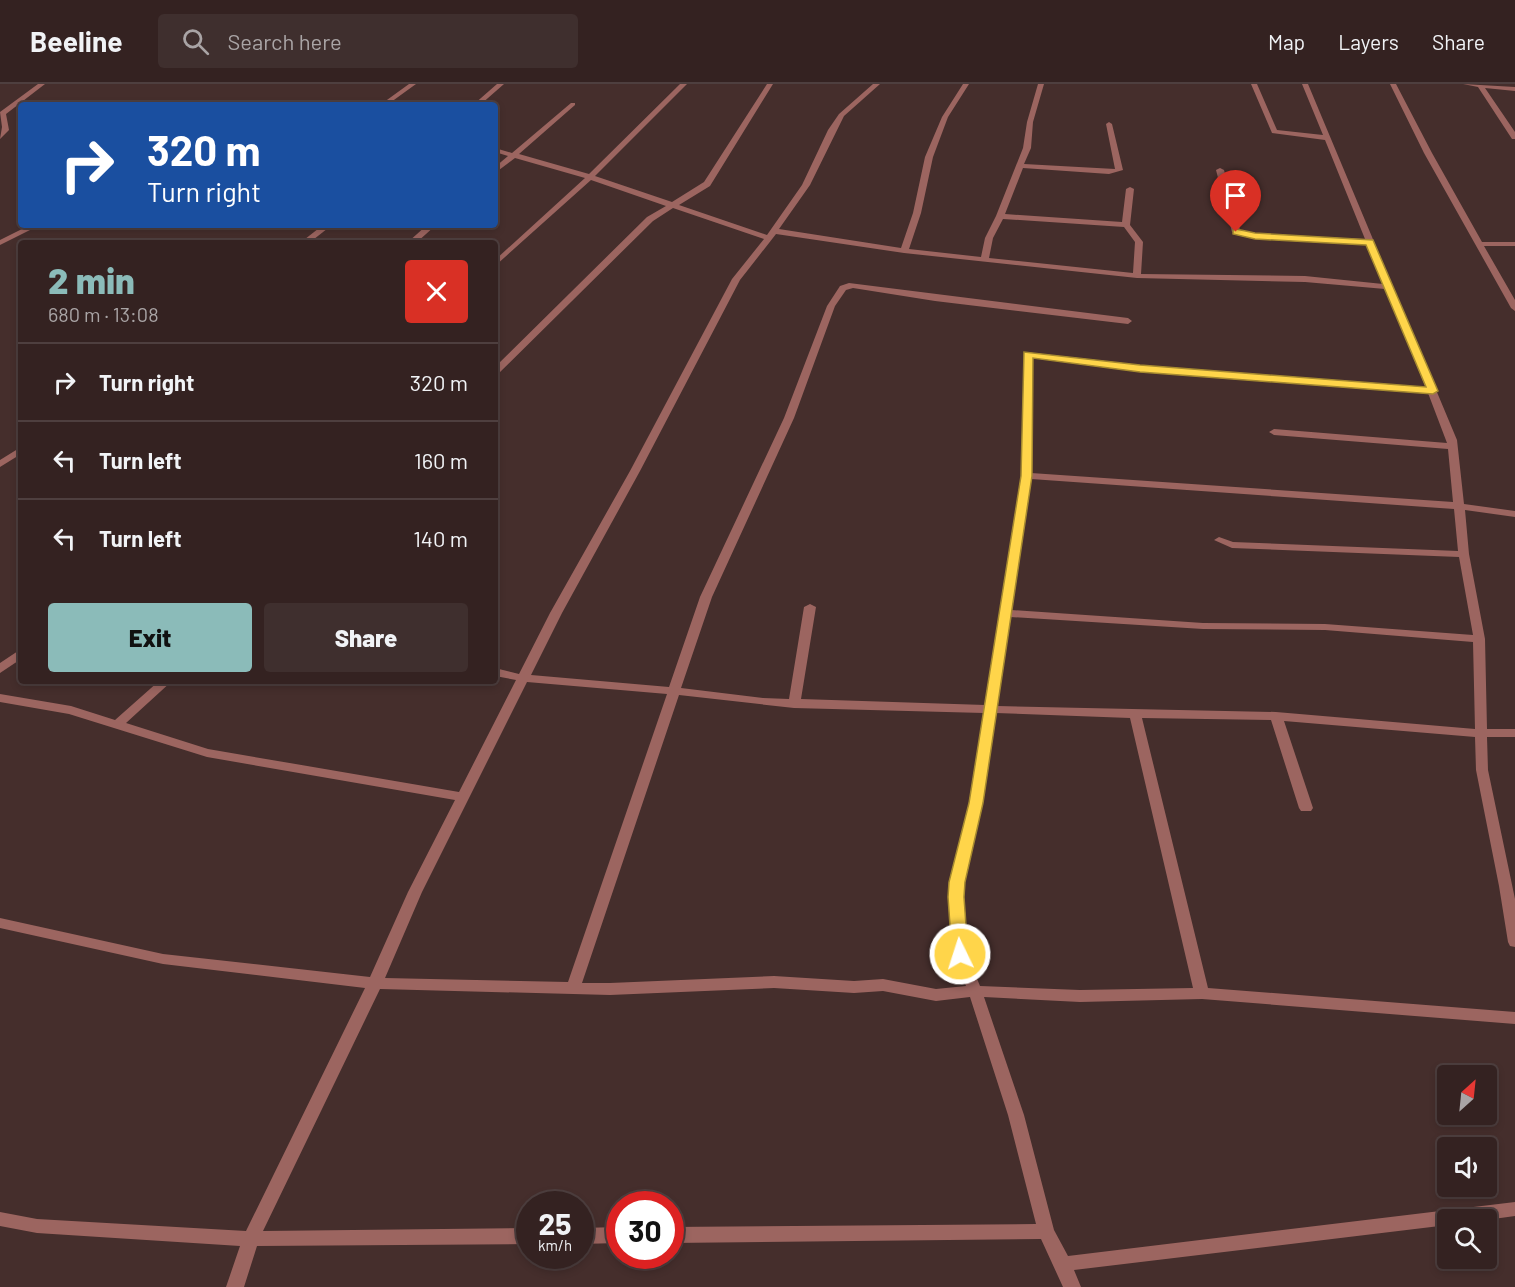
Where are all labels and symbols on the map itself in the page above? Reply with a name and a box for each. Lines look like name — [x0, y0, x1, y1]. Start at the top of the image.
pin — [1210, 170, 1261, 232]
position arrow — [928, 922, 992, 986]
north arrow — [1437, 1065, 1497, 1125]
speed limit sign: 30 — [606, 1191, 684, 1269]

